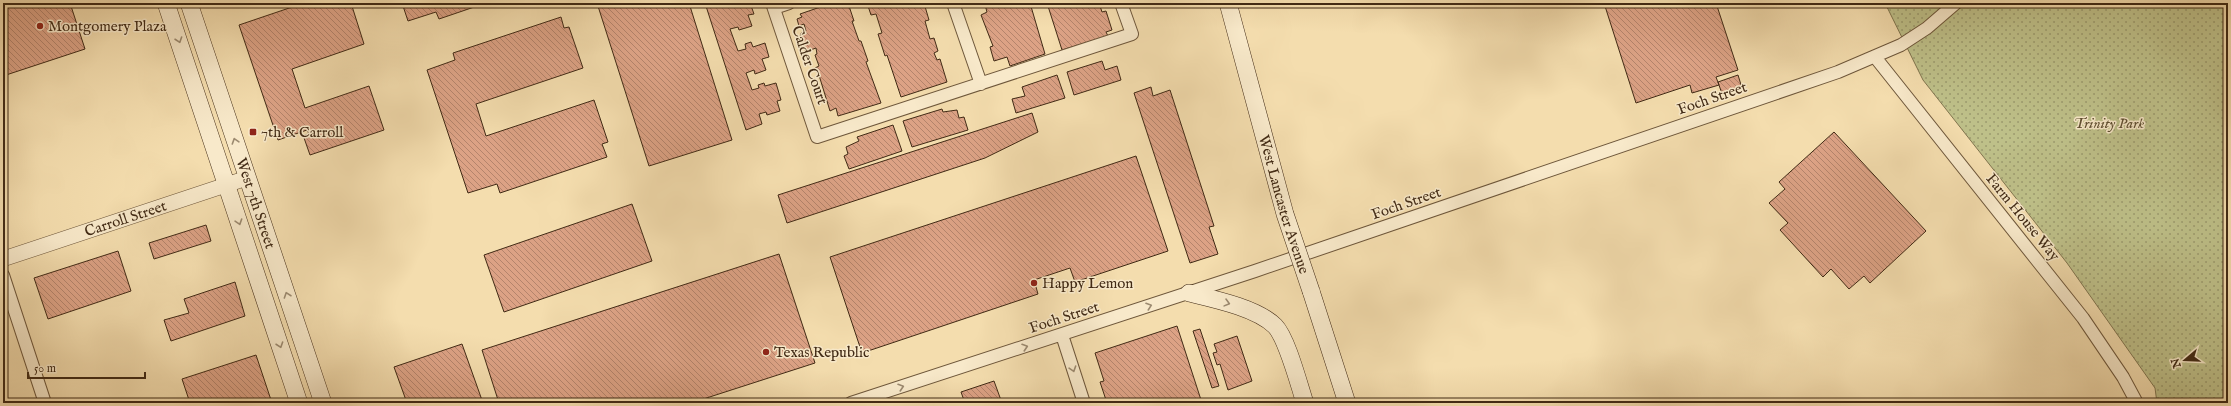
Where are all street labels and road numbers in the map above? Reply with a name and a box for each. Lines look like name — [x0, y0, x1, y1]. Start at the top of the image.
street label: Calder Court — [787, 23, 832, 107]
street label: Foch Street — [1675, 78, 1750, 119]
street label: West Lancaster Avenue — [1254, 133, 1314, 277]
street label: West 7th Street — [231, 155, 280, 251]
street label: Farm House Way — [1982, 170, 2064, 265]
street label: Foch Street — [1369, 183, 1444, 224]
street label: Carroll Street — [82, 196, 169, 241]
street label: Foch Street — [1027, 297, 1102, 338]

